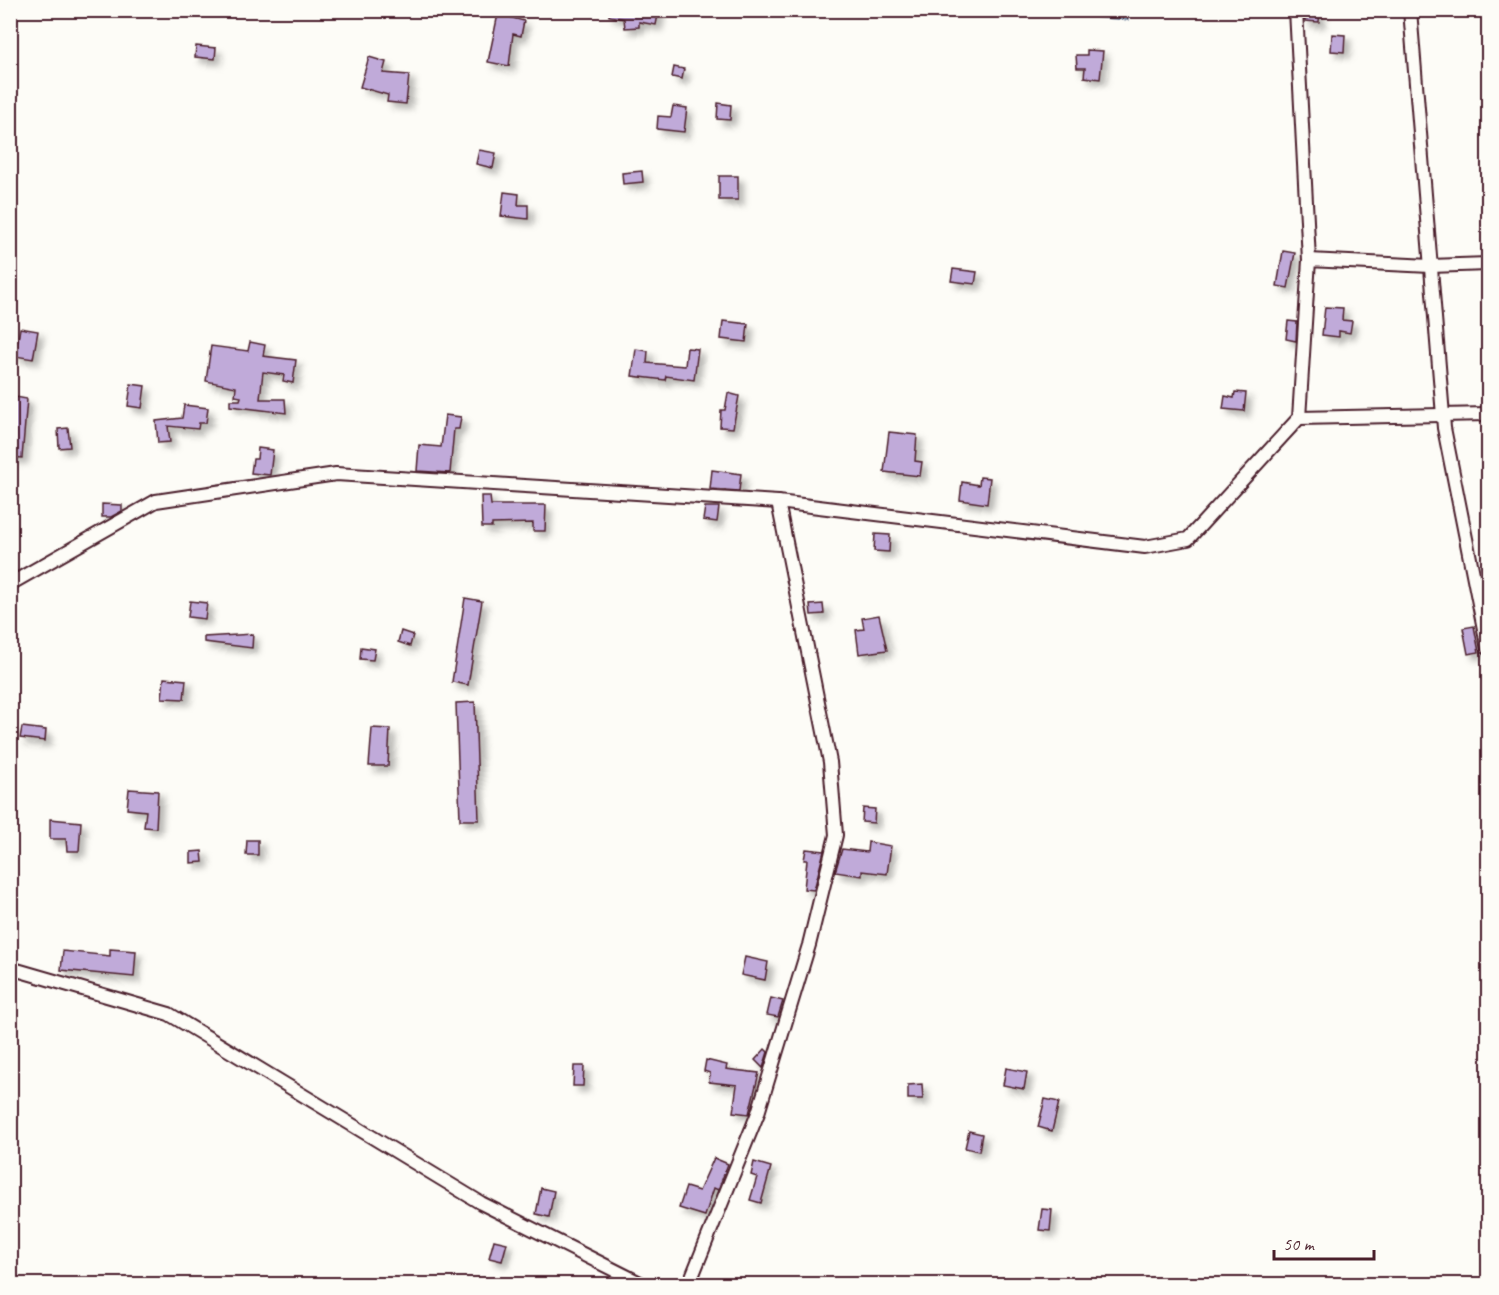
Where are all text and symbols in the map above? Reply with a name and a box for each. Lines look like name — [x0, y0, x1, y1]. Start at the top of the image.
scale bar — [1274, 1223, 1374, 1261]
text: 50 m — [1283, 1233, 1316, 1255]

